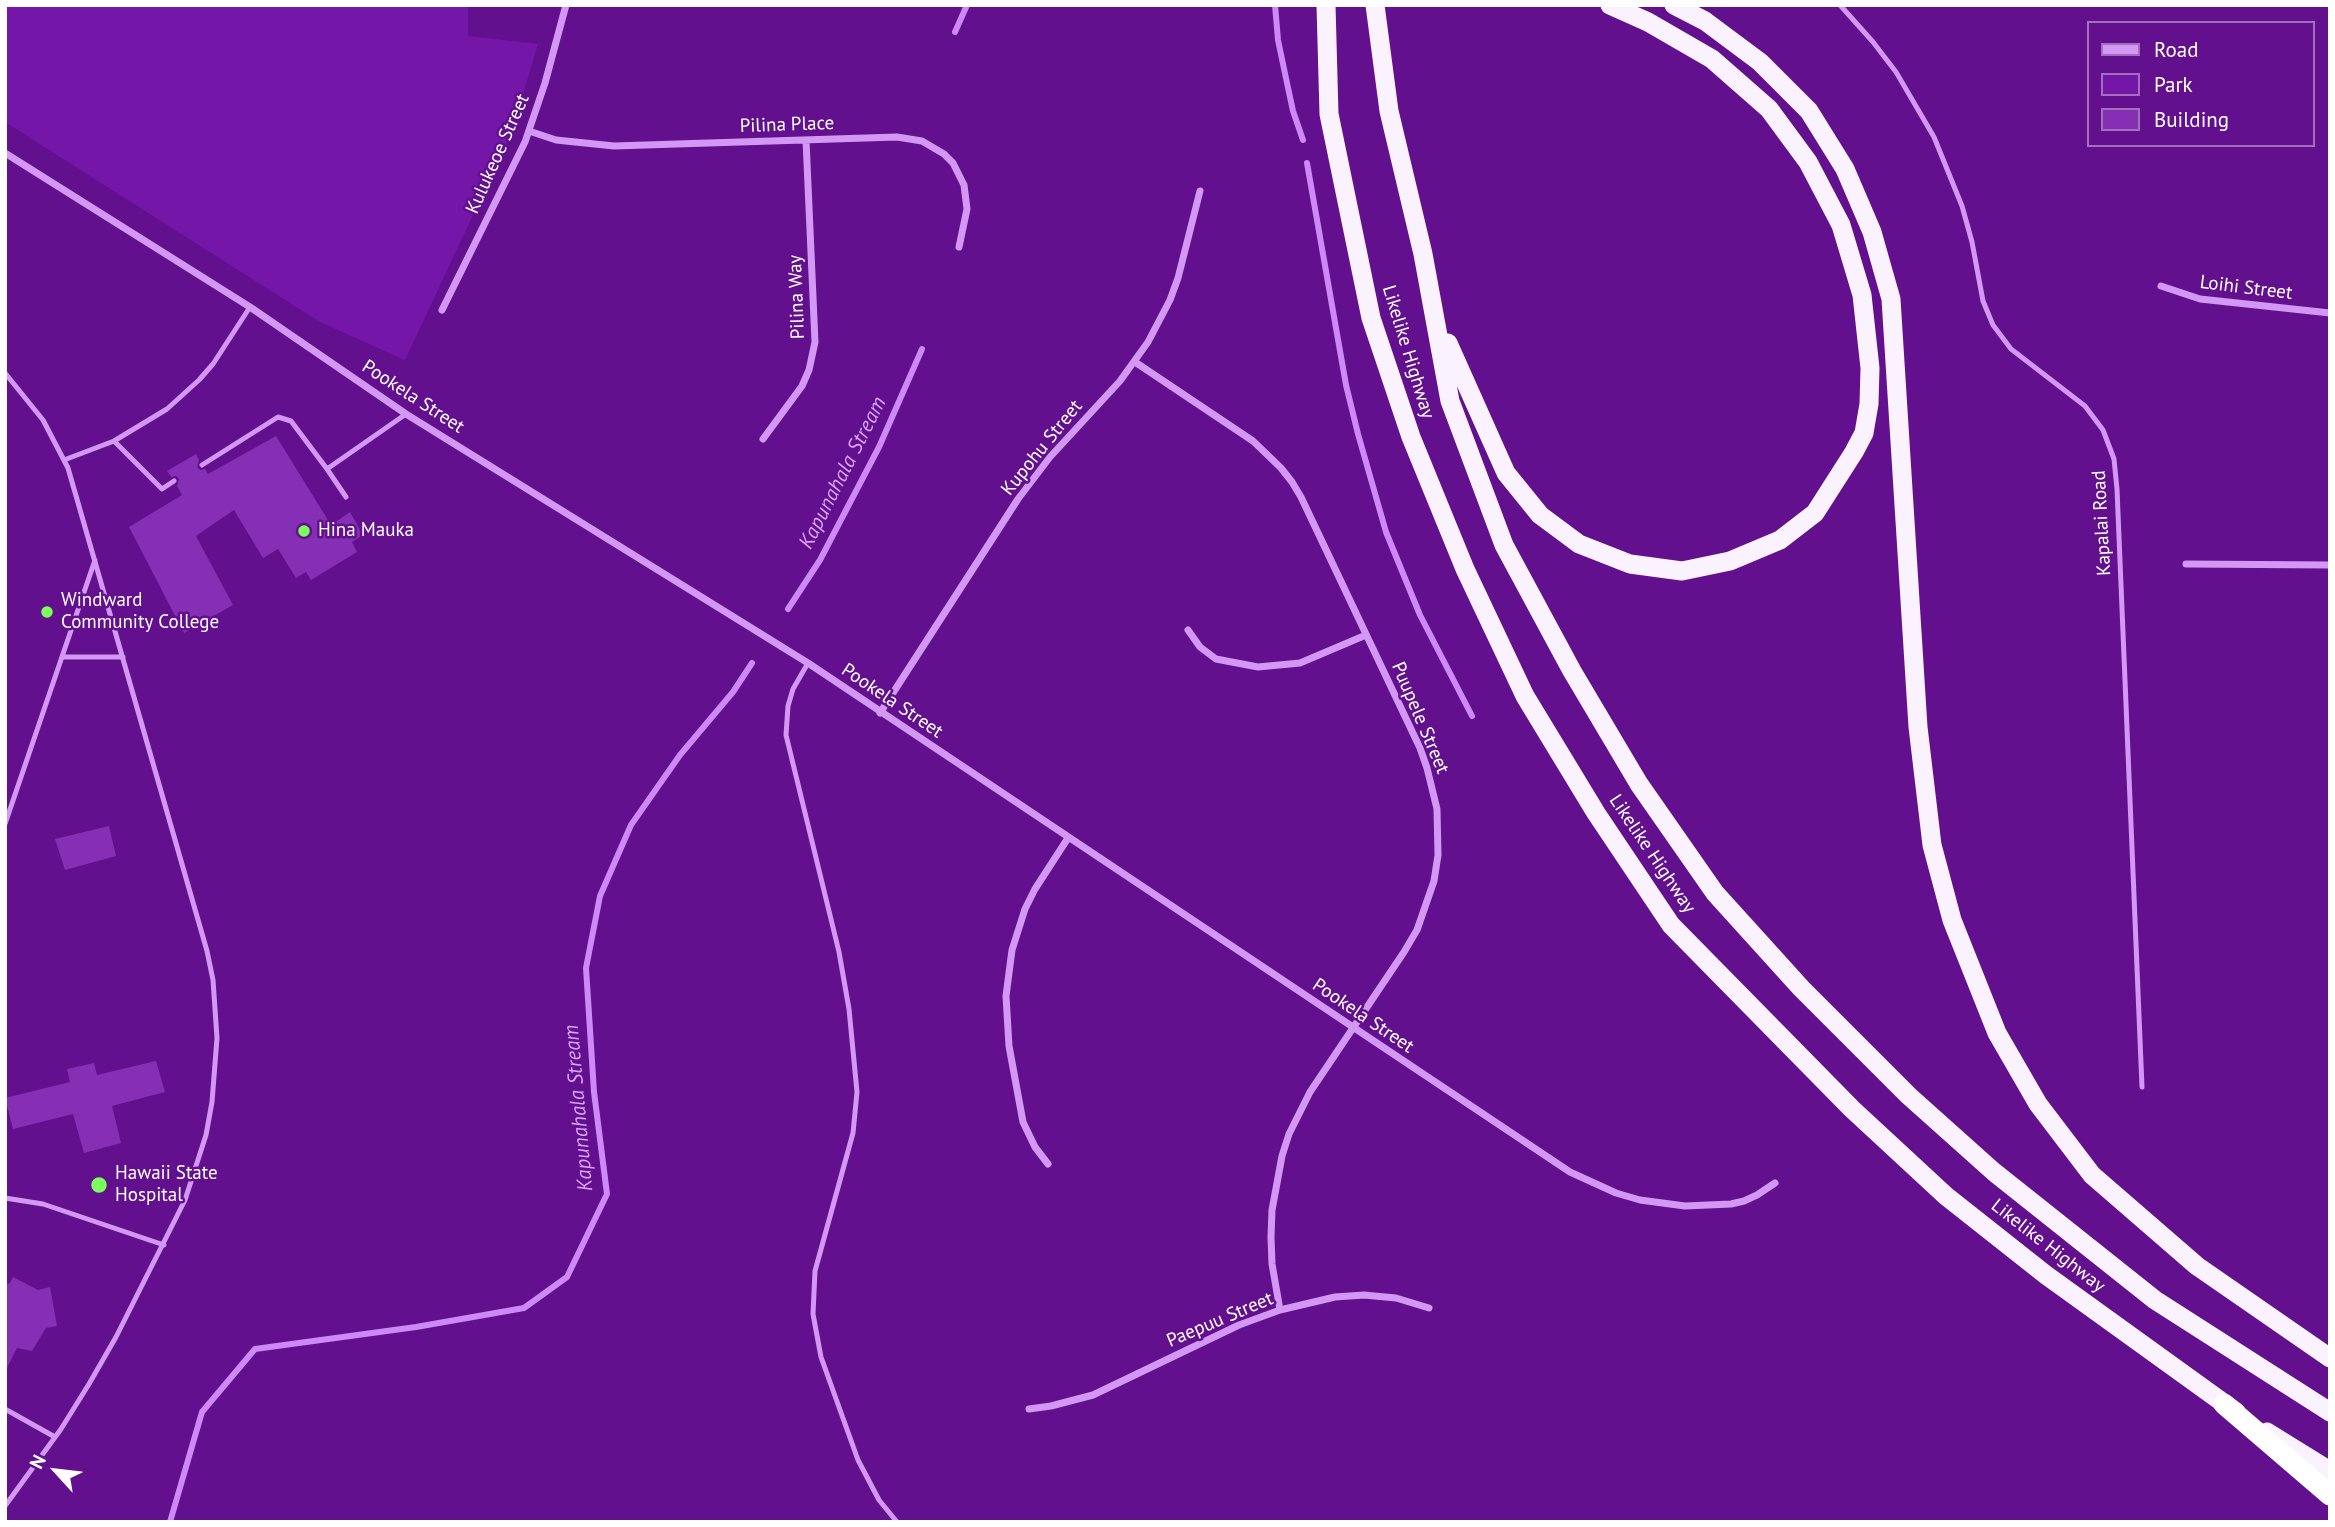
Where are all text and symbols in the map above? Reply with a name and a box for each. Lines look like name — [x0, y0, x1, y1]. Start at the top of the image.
legend — [2086, 21, 2314, 147]
text: Road — [2154, 36, 2198, 63]
text: Park — [2154, 71, 2193, 98]
street label: Kulukeoe Street — [461, 91, 535, 217]
text: Building — [2154, 106, 2229, 133]
street label: Pilina Place — [739, 112, 835, 138]
street label: Pilina Way — [784, 254, 810, 340]
street label: Loihi Street — [2198, 271, 2294, 305]
street label: Likelike Highway — [1377, 283, 1439, 421]
street label: Pookela Street — [358, 355, 468, 439]
water label: Kapunahala Stream — [794, 393, 892, 553]
street label: Kupohu Street — [997, 396, 1087, 500]
street label: Kapalai Road — [2088, 470, 2116, 576]
place label: Hina Mauka — [318, 520, 414, 542]
marker: Hina Mauka — [296, 523, 312, 539]
place label: Windward Community College — [61, 590, 219, 634]
marker: Windward Community College — [39, 604, 55, 620]
street label: Pookela Street — [837, 659, 947, 743]
street label: Puupele Street — [1386, 659, 1454, 777]
street label: Likelike Highway — [1604, 790, 1700, 918]
street label: Pookela Street — [1308, 974, 1418, 1058]
water label: Kapunahala Stream — [559, 1024, 599, 1192]
place label: Hawaii State Hospital — [115, 1163, 218, 1207]
marker: Hawaii State Hospital — [89, 1175, 109, 1195]
street label: Likelike Highway — [1986, 1194, 2110, 1298]
street label: Paepuu Street — [1163, 1287, 1277, 1353]
north arrow — [21, 1436, 91, 1506]
text: N — [24, 1450, 51, 1472]

